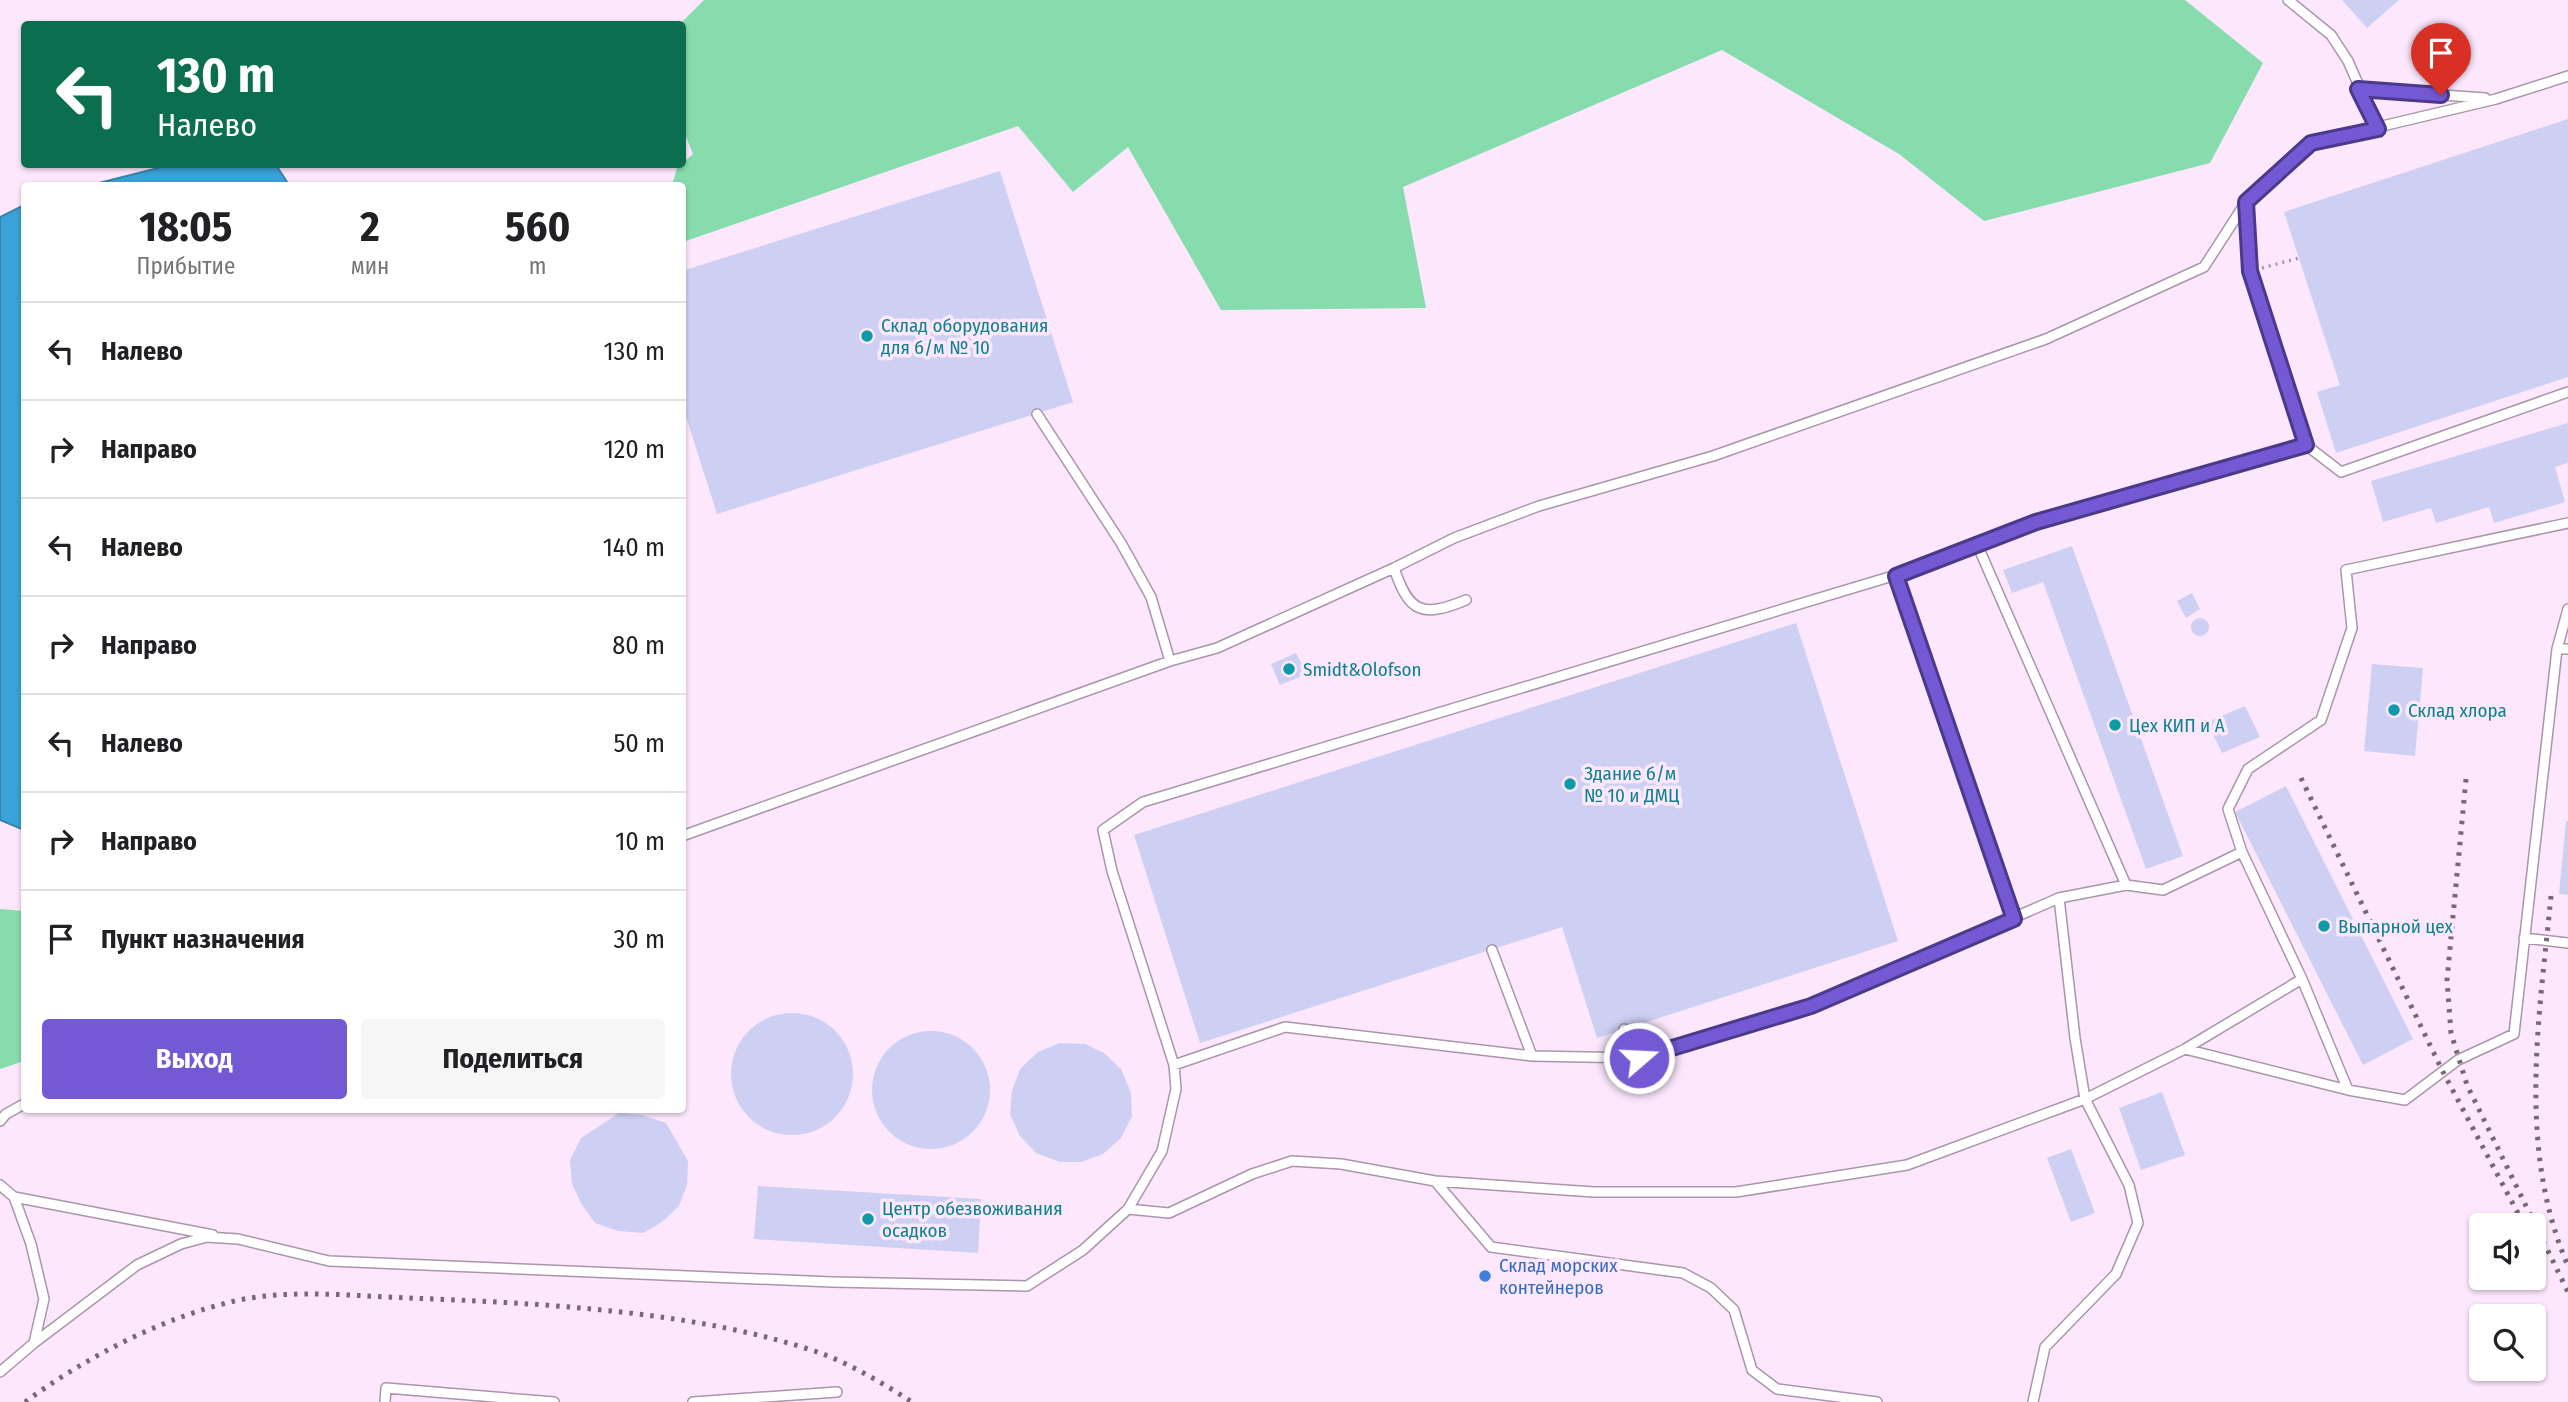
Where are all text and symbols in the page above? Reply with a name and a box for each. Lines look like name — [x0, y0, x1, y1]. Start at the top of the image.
pin — [2411, 23, 2471, 95]
icon: arrive — [2422, 34, 2460, 72]
text: 130 m — [157, 46, 275, 105]
icon: left — [42, 49, 133, 140]
text: Налево — [157, 106, 257, 144]
text: 18:05 — [139, 202, 232, 252]
text: 2 — [360, 202, 380, 252]
text: 560 — [505, 202, 570, 252]
text: Прибытие — [137, 252, 235, 280]
text: мин — [351, 252, 389, 280]
text: m — [529, 252, 547, 280]
place label: Склад оборудования для б/м № 10 — [881, 314, 1049, 359]
marker: Склад оборудования для б/м № 10 — [859, 328, 875, 344]
icon: left — [42, 332, 80, 370]
text: Налево — [101, 336, 183, 367]
text: 130 m — [603, 336, 665, 367]
icon: right — [42, 430, 80, 468]
text: Направо — [101, 434, 197, 465]
text: 120 m — [604, 434, 665, 465]
icon: left — [42, 528, 80, 566]
text: Налево — [101, 532, 183, 563]
text: 140 m — [603, 532, 665, 563]
icon: right — [42, 626, 80, 664]
text: Направо — [101, 630, 197, 661]
text: 80 m — [612, 630, 665, 661]
place label: Smidt&Olofson — [1303, 658, 1422, 681]
marker: Smidt&Olofson — [1281, 661, 1297, 677]
place label: Склад хлора — [2408, 699, 2507, 722]
marker: Склад хлора — [2386, 702, 2402, 718]
place label: Цех КИП и А — [2129, 714, 2225, 737]
marker: Цех КИП и А — [2107, 717, 2123, 733]
icon: left — [42, 724, 80, 762]
text: Налево — [101, 728, 183, 759]
text: 50 m — [613, 728, 665, 759]
place label: Здание б/м № 10 и ДМЦ — [1584, 762, 1680, 807]
marker: Здание б/м № 10 и ДМЦ — [1562, 776, 1578, 792]
icon: right — [42, 822, 80, 860]
text: Направо — [101, 826, 197, 857]
text: 10 m — [615, 826, 665, 857]
place label: Выпарной цех — [2338, 915, 2453, 938]
marker: Выпарной цех — [2316, 918, 2332, 934]
icon: arrive — [42, 920, 80, 958]
text: Пункт назначения — [101, 924, 305, 955]
text: 30 m — [614, 924, 665, 955]
button: Выход — [42, 1019, 347, 1099]
button: Поделиться — [361, 1019, 665, 1099]
position arrow — [1602, 1021, 1676, 1095]
place label: Центр обезвоживания осадков — [882, 1197, 1063, 1242]
marker: Центр обезвоживания осадков — [860, 1211, 876, 1227]
map controls — [2469, 1213, 2546, 1381]
button: sound — [2469, 1213, 2546, 1290]
place label: Склад морских контейнеров — [1499, 1254, 1618, 1299]
marker: Склад морских контейнеров — [1477, 1268, 1493, 1284]
button: search — [2469, 1304, 2546, 1381]

